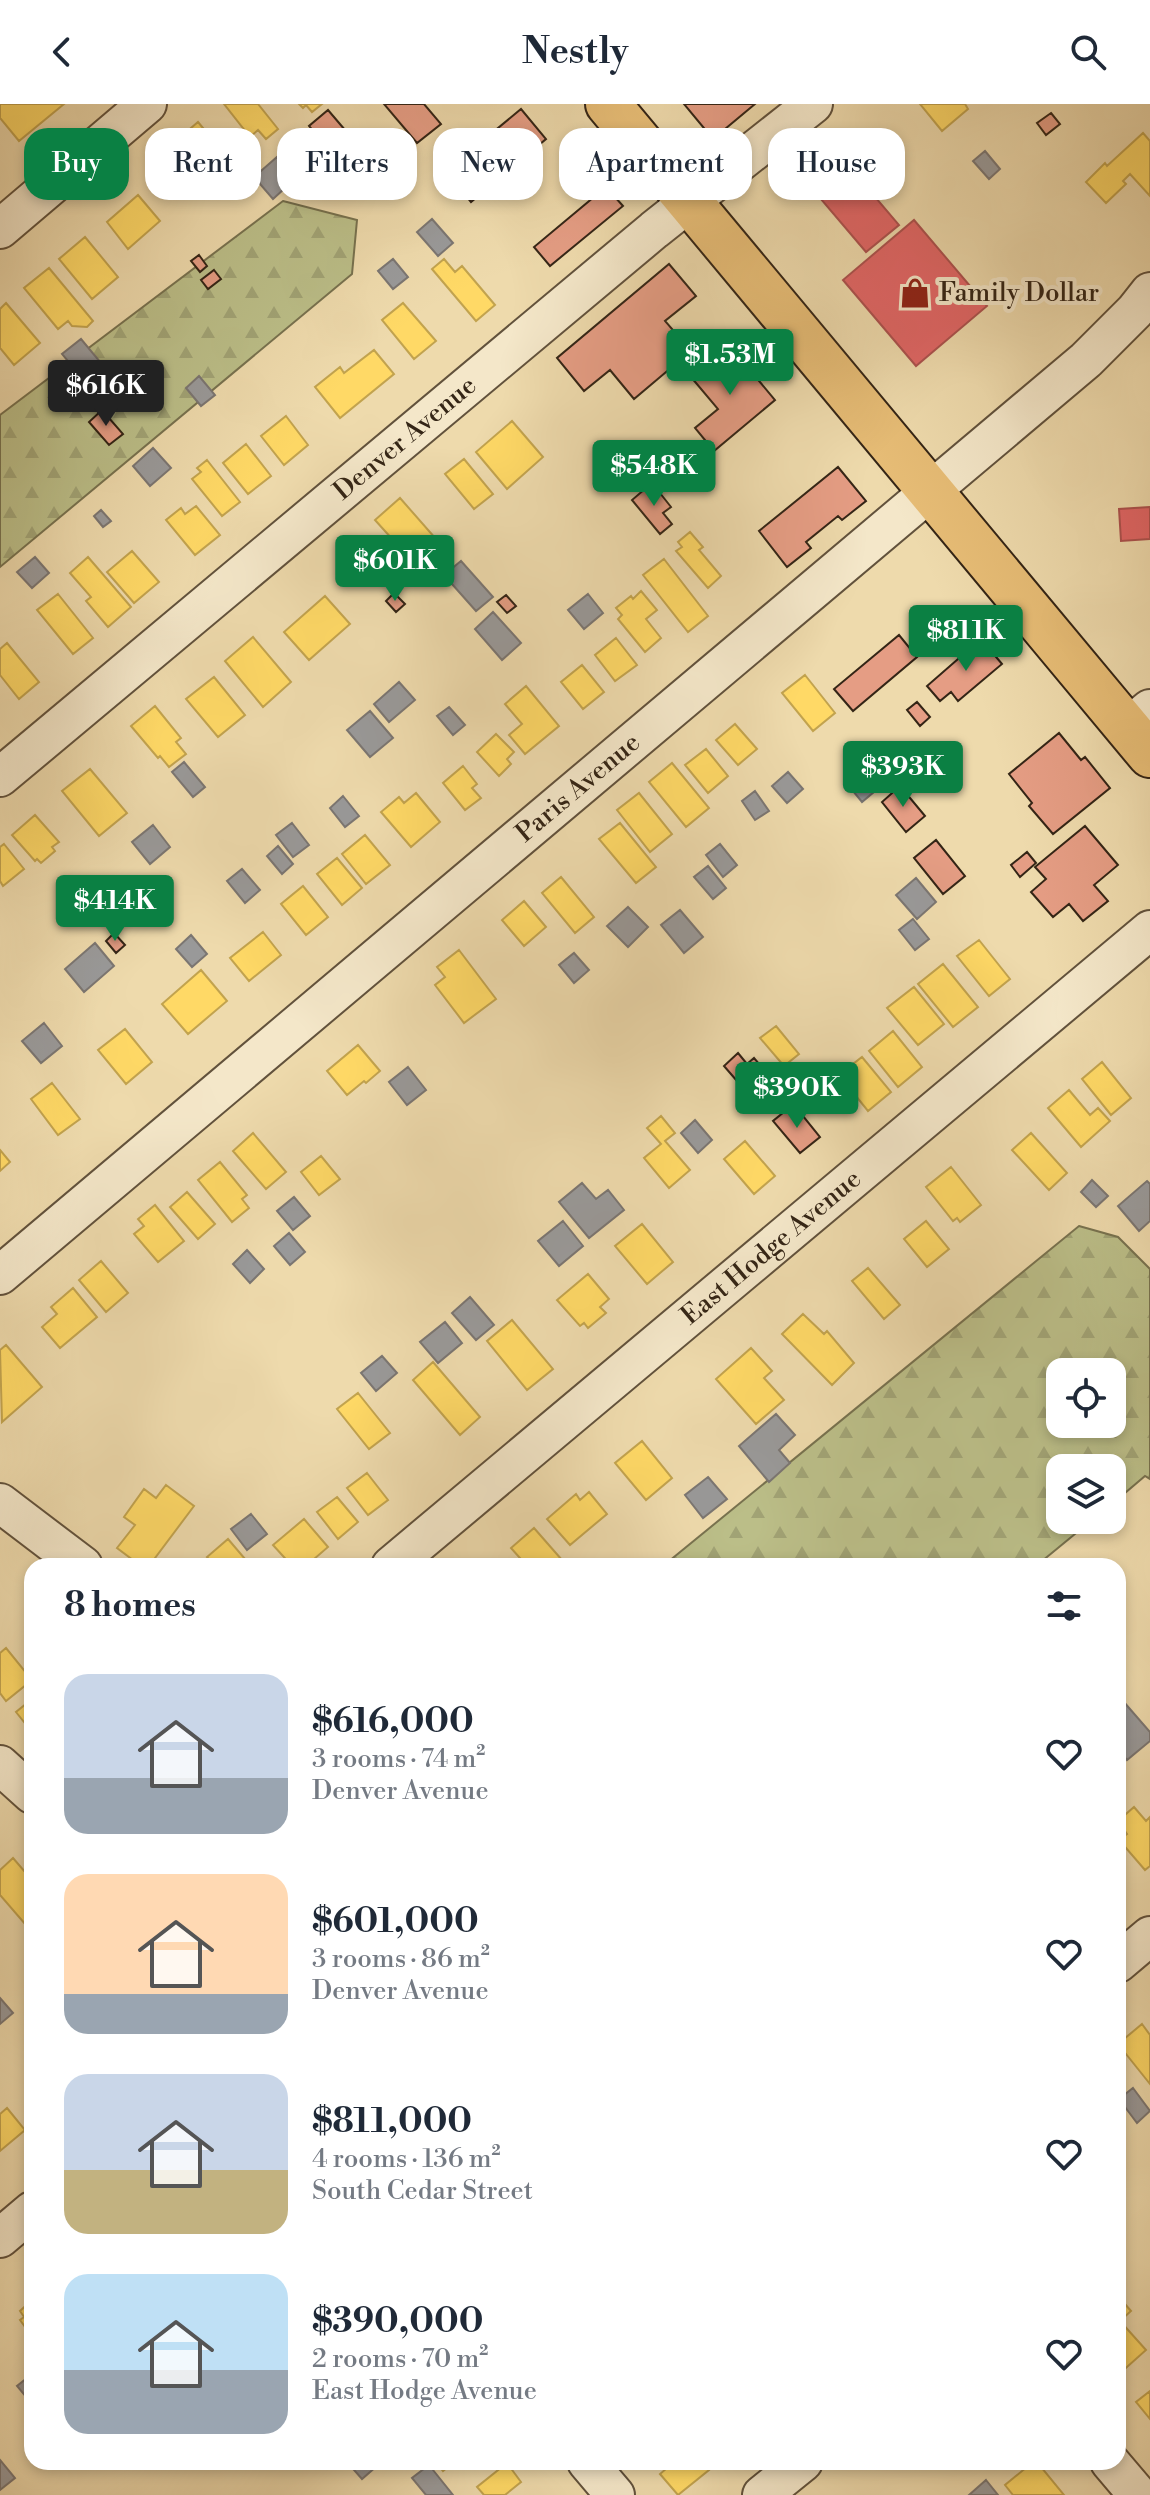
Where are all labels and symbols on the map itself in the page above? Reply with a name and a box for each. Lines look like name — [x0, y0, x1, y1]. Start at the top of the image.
shop icon: Family Dollar — [898, 276, 932, 310]
place label: Family Dollar — [939, 277, 1099, 309]
pin: $1.53M — [665, 329, 795, 397]
pin: $616K — [50, 360, 162, 428]
street label: Denver Avenue — [327, 369, 483, 507]
pin: $548K — [598, 440, 710, 508]
pin: $601K — [339, 535, 451, 603]
pin: $811K — [910, 605, 1022, 673]
street label: Paris Avenue — [510, 727, 647, 849]
pin: $393K — [847, 741, 959, 809]
pin: $414K — [59, 875, 171, 943]
pin: $390K — [741, 1062, 853, 1130]
street label: East Hodge Avenue — [675, 1163, 868, 1332]

